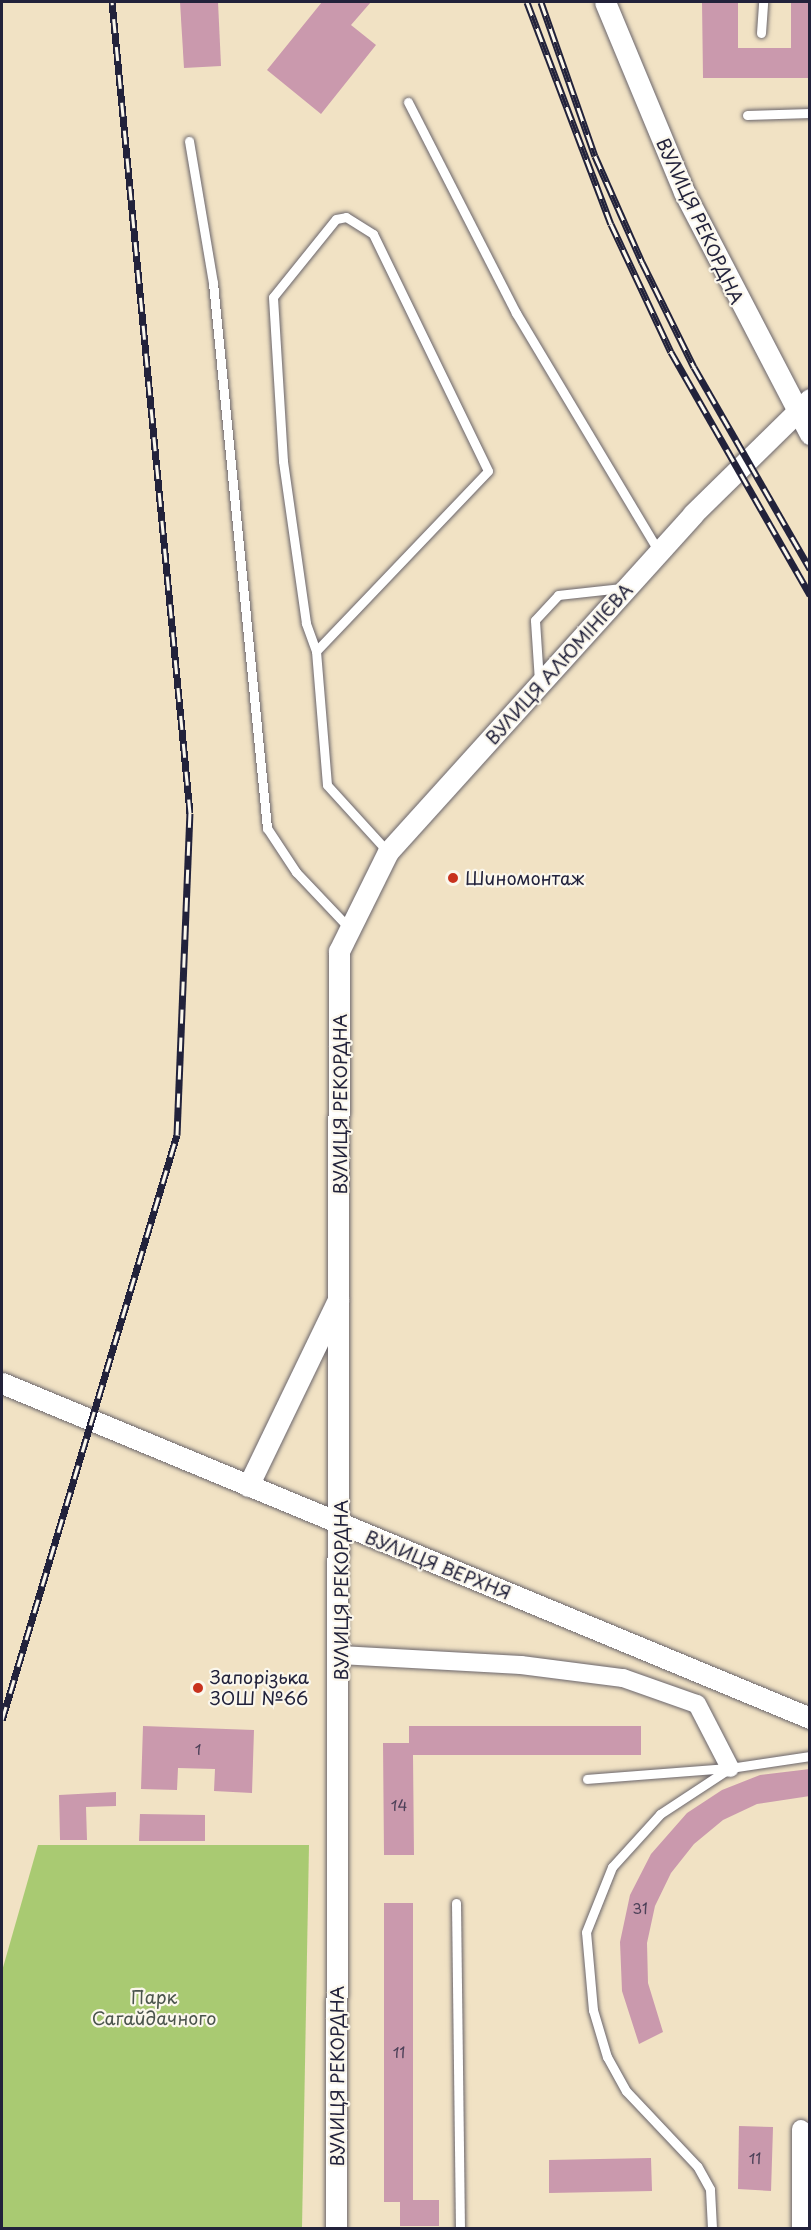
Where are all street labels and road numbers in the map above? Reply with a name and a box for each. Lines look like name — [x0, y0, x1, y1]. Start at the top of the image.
street label: ВУЛИЦЯ РЕКОРДНА — [652, 134, 748, 308]
street label: ВУЛИЦЯ АЛЮМІНІЄВА — [481, 579, 637, 749]
street label: ВУЛИЦЯ РЕКОРДНА — [329, 1013, 351, 1195]
street label: ВУЛИЦЯ РЕКОРДНА — [330, 1499, 352, 1681]
street label: ВУЛИЦЯ ВЕРХНЯ — [362, 1526, 514, 1604]
street label: ВУЛИЦЯ РЕКОРДНА — [326, 1985, 348, 2167]

